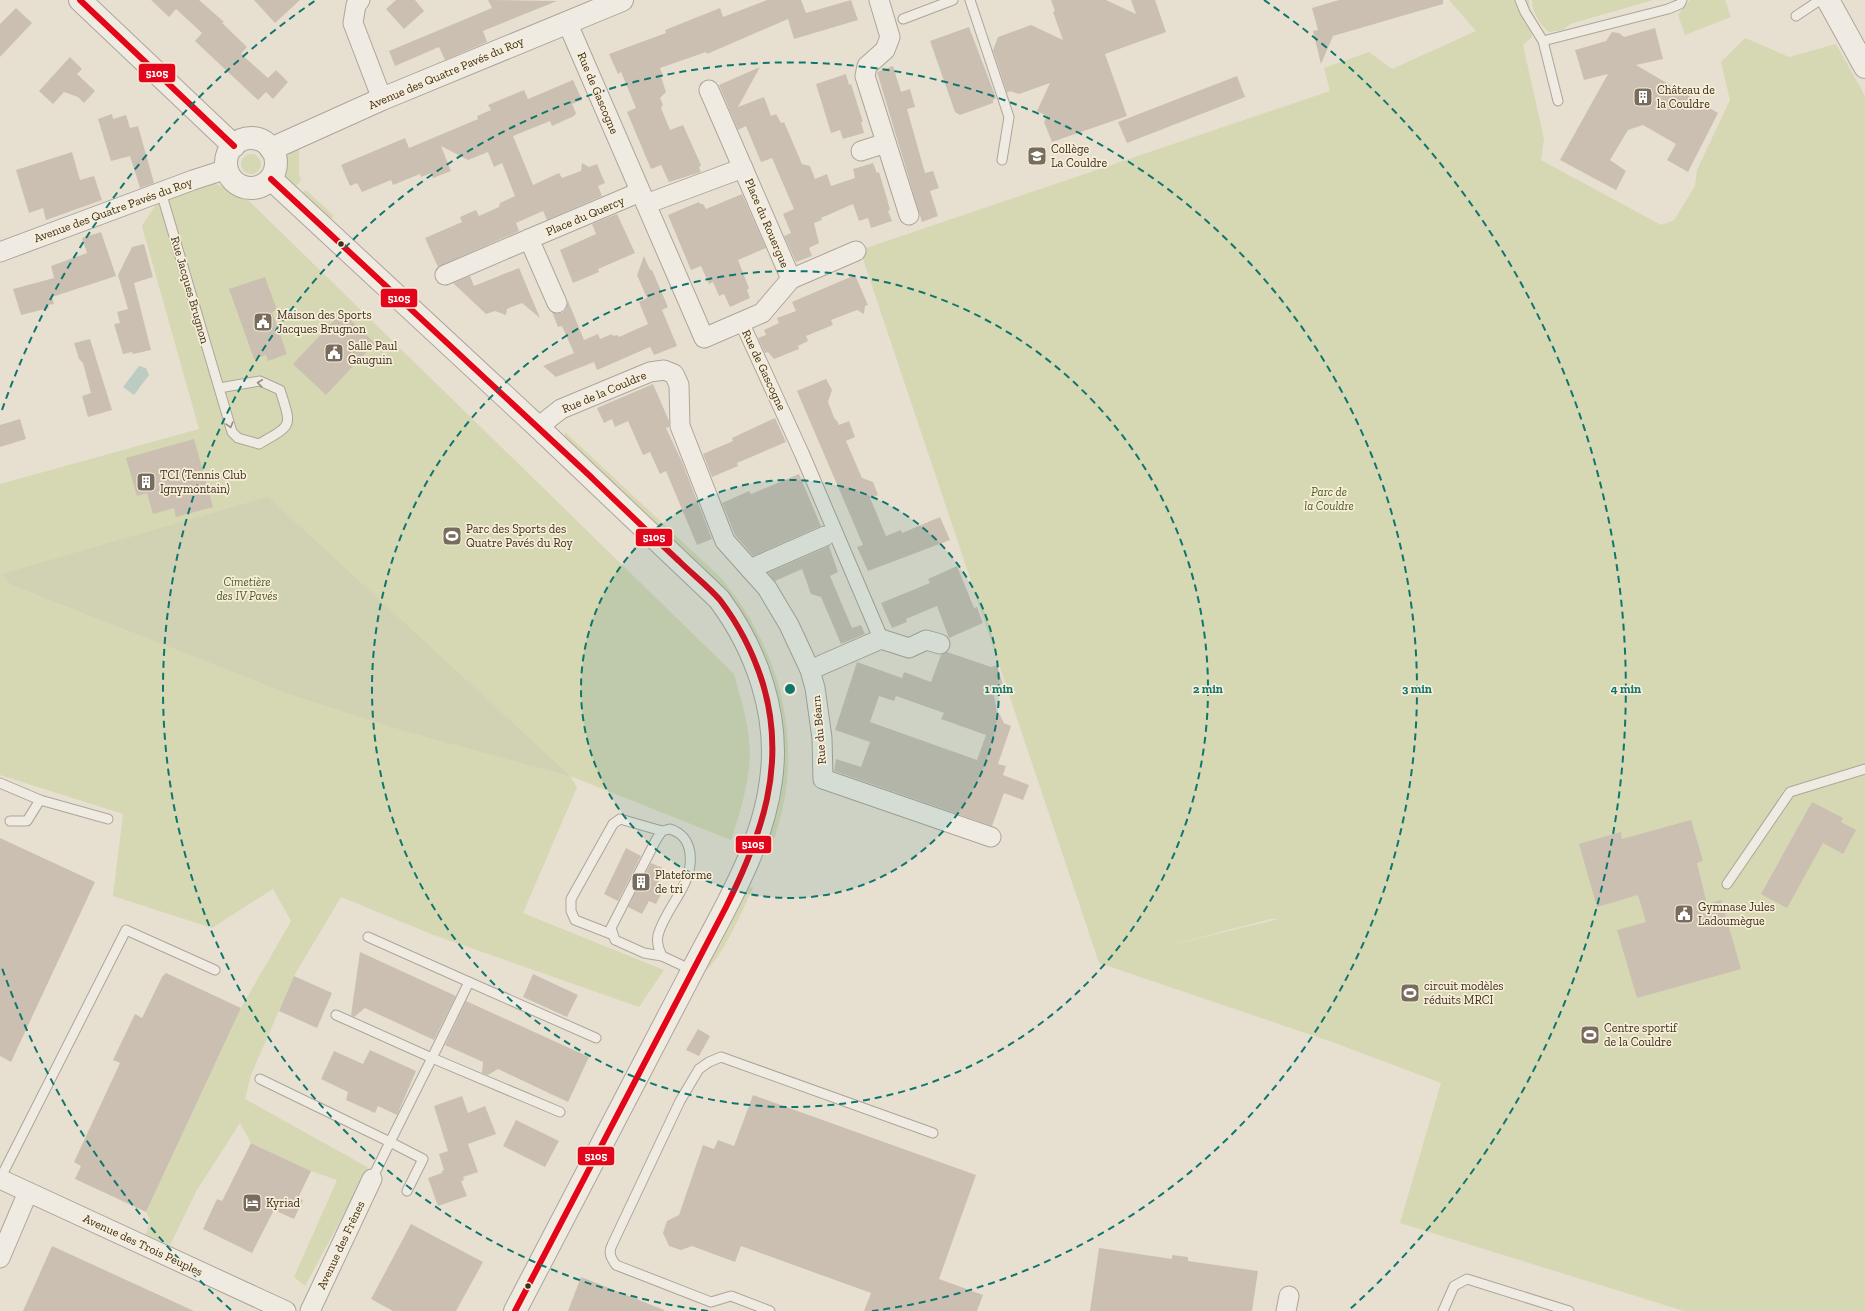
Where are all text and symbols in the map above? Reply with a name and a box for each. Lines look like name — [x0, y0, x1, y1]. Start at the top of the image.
street label: Avenue des Quatre Pavés du Roy — [366, 34, 527, 112]
street label: Rue de Gascogne — [574, 50, 622, 136]
line badge: 5105 — [138, 63, 176, 83]
text: 5105 — [146, 67, 168, 80]
place label: Château de la Couldre — [1657, 83, 1715, 111]
building icon: Château de la Couldre — [1632, 86, 1654, 108]
place label: Collège La Couldre — [1051, 142, 1108, 170]
school or university icon: Collège La Couldre — [1026, 145, 1048, 167]
street label: Avenue des Quatre Pavés du Roy — [32, 174, 195, 245]
street label: Place du Rouergue — [742, 176, 792, 270]
street label: Place du Quercy — [544, 193, 627, 239]
street label: Rue Jacques Brugnon — [168, 235, 212, 345]
unlabelled marker — [336, 239, 346, 249]
line badge: 5105 — [380, 288, 418, 308]
text: 5105 — [388, 292, 410, 305]
place label: Maison des Sports Jacques Brugnon — [277, 308, 372, 336]
public building icon: Maison des Sports Jacques Brugnon — [252, 311, 274, 333]
street label: Rue de Gascogne — [739, 327, 789, 413]
place label: Salle Paul Gauguin — [348, 339, 397, 367]
public building icon: Salle Paul Gauguin — [323, 342, 345, 364]
street label: Rue de la Couldre — [560, 368, 649, 416]
one-way arrow — [257, 378, 264, 387]
one-way arrow — [225, 421, 234, 428]
place label: TCI (Tennis Club Ignymontain) — [160, 468, 247, 496]
building icon: TCI (Tennis Club Ignymontain) — [135, 471, 157, 493]
park label: Parc de la Couldre — [1304, 485, 1354, 513]
place label: Parc des Sports des Quatre Pavés du Roy — [466, 522, 573, 550]
sports icon: Parc des Sports des Quatre Pavés du Roy — [441, 525, 463, 547]
line badge: 5105 — [635, 528, 673, 547]
text: 5105 — [643, 531, 665, 544]
park label: Cimetière des IV Pavés — [216, 575, 278, 603]
centre of rings — [783, 682, 797, 696]
text: 1 min — [985, 682, 1013, 696]
text: 2 min — [1193, 682, 1223, 696]
text: 3 min — [1402, 682, 1432, 696]
text: 4 min — [1611, 682, 1641, 696]
street label: Rue du Béarn — [809, 695, 829, 765]
line badge: 5105 — [735, 835, 772, 854]
text: 5105 — [742, 838, 764, 851]
place label: Plateforme de tri — [655, 868, 712, 896]
building icon: Plateforme de tri — [630, 871, 652, 893]
place label: Gymnase Jules Ladoumègue — [1698, 900, 1775, 928]
public building icon: Gymnase Jules Ladoumègue — [1673, 903, 1695, 925]
place label: circuit modèles réduits MRCI — [1424, 979, 1504, 1007]
sports icon: circuit modèles réduits MRCI — [1399, 982, 1421, 1004]
place label: Centre sportif de la Couldre — [1604, 1021, 1678, 1049]
sports icon: Centre sportif de la Couldre — [1579, 1024, 1601, 1046]
line badge: 5105 — [577, 1146, 615, 1166]
text: 5105 — [585, 1150, 607, 1163]
hotel icon: Kyriad — [241, 1192, 263, 1214]
place label: Kyriad — [266, 1196, 300, 1210]
street label: Avenue des Frênes — [314, 1198, 368, 1292]
street label: Avenue des Trois Peuples — [81, 1211, 205, 1279]
unlabelled marker — [523, 1281, 533, 1291]

